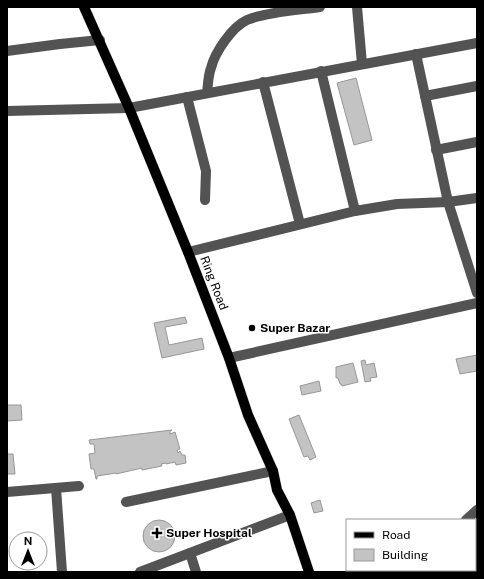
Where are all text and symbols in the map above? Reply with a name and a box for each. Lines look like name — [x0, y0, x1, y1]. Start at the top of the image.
street label: Ring Road — [197, 254, 231, 312]
place label: Super Bazar — [260, 321, 330, 335]
marker: Super Bazar — [247, 323, 257, 333]
legend — [346, 519, 476, 571]
place label: Super Hospital — [166, 526, 252, 540]
marker: Super Hospital — [151, 527, 163, 539]
text: Road — [382, 528, 410, 542]
north arrow — [8, 531, 48, 571]
text: N — [24, 535, 32, 547]
text: Building — [382, 548, 428, 562]

